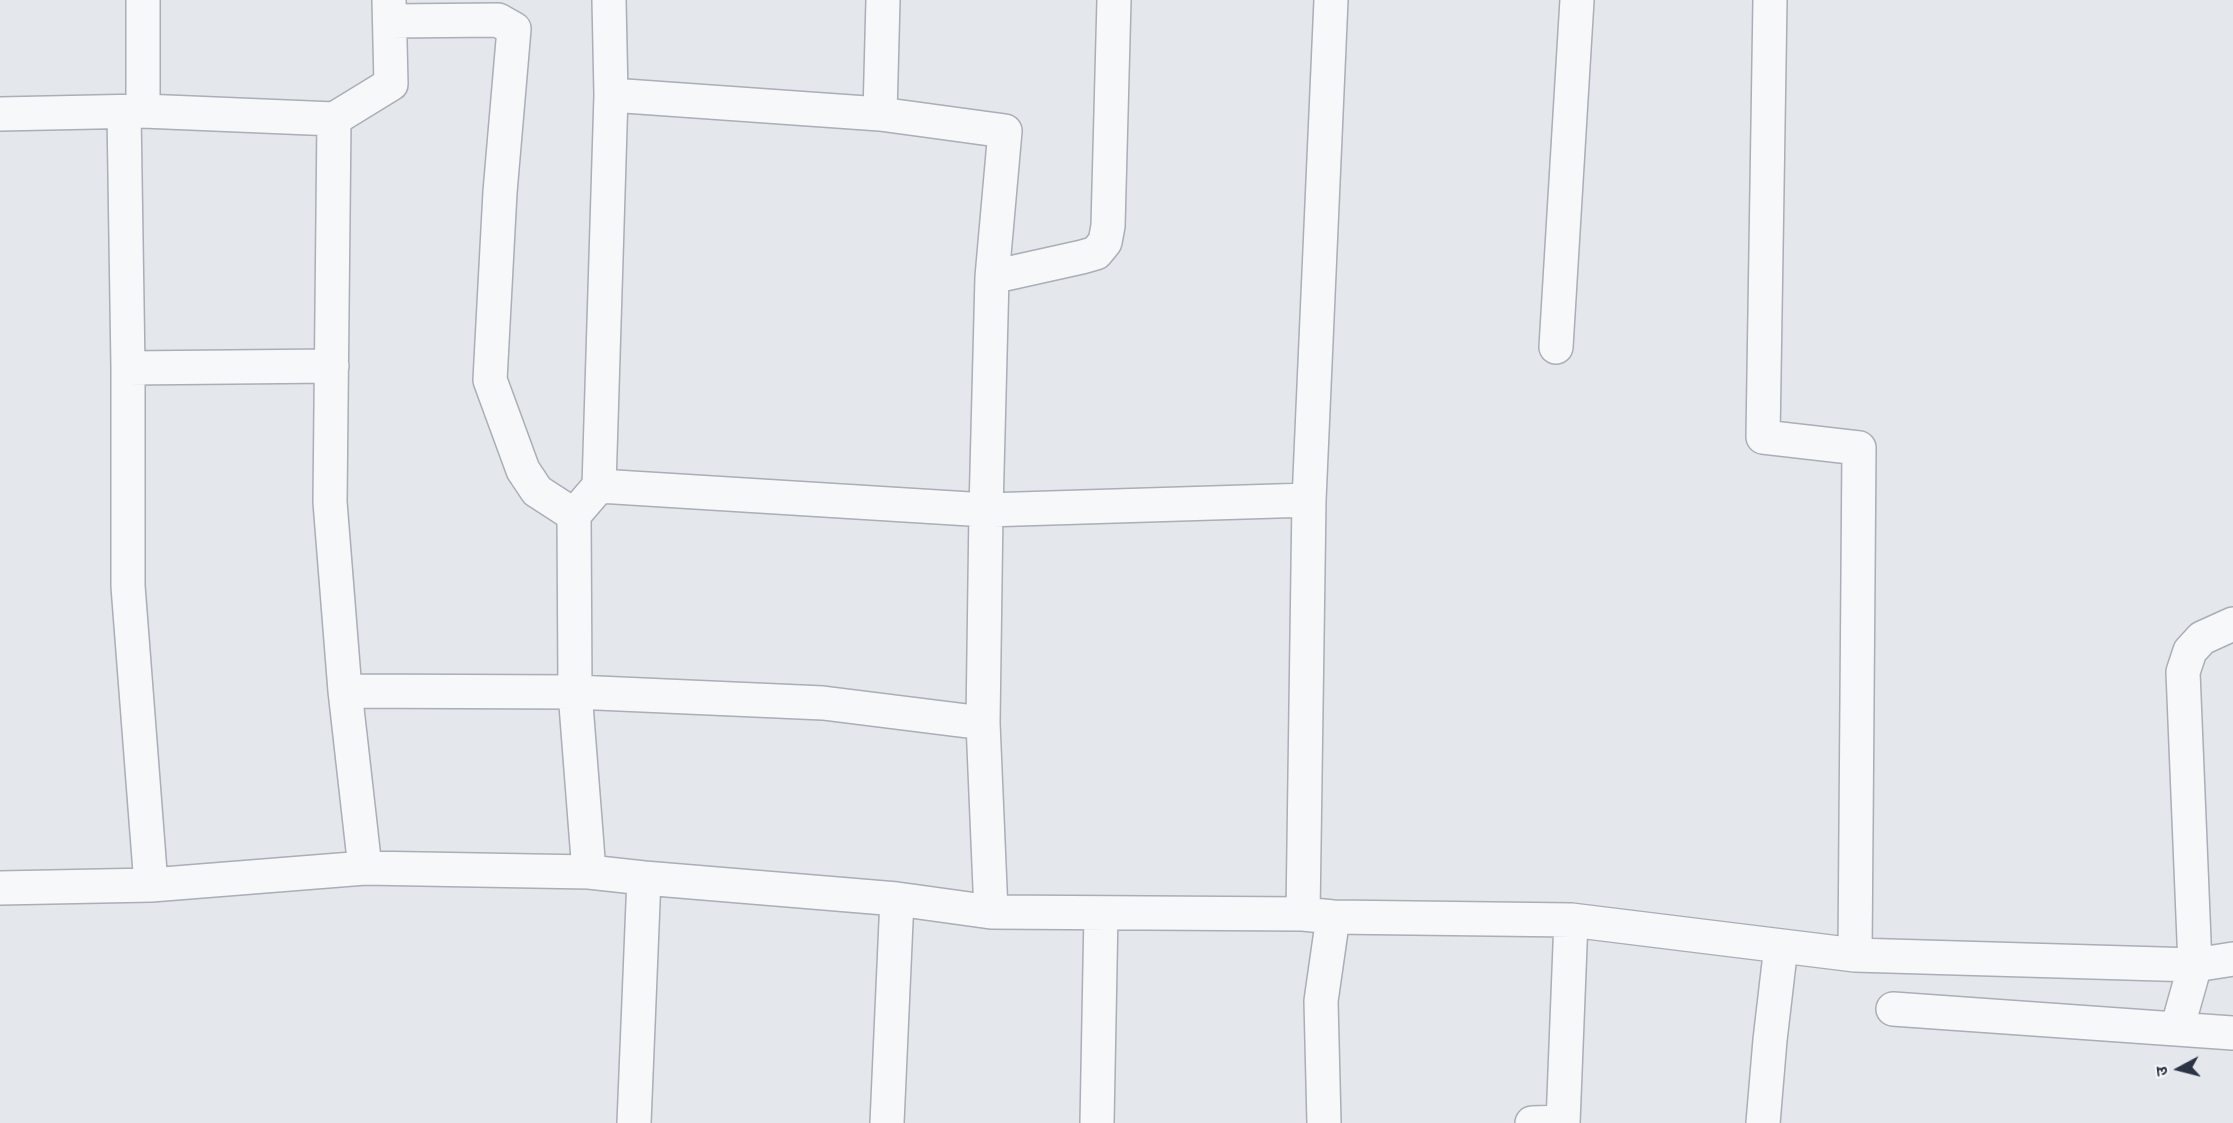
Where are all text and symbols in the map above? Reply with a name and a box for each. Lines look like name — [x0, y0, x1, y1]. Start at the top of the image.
north arrow — [2149, 1039, 2209, 1099]
text: उ — [2151, 1065, 2172, 1077]

